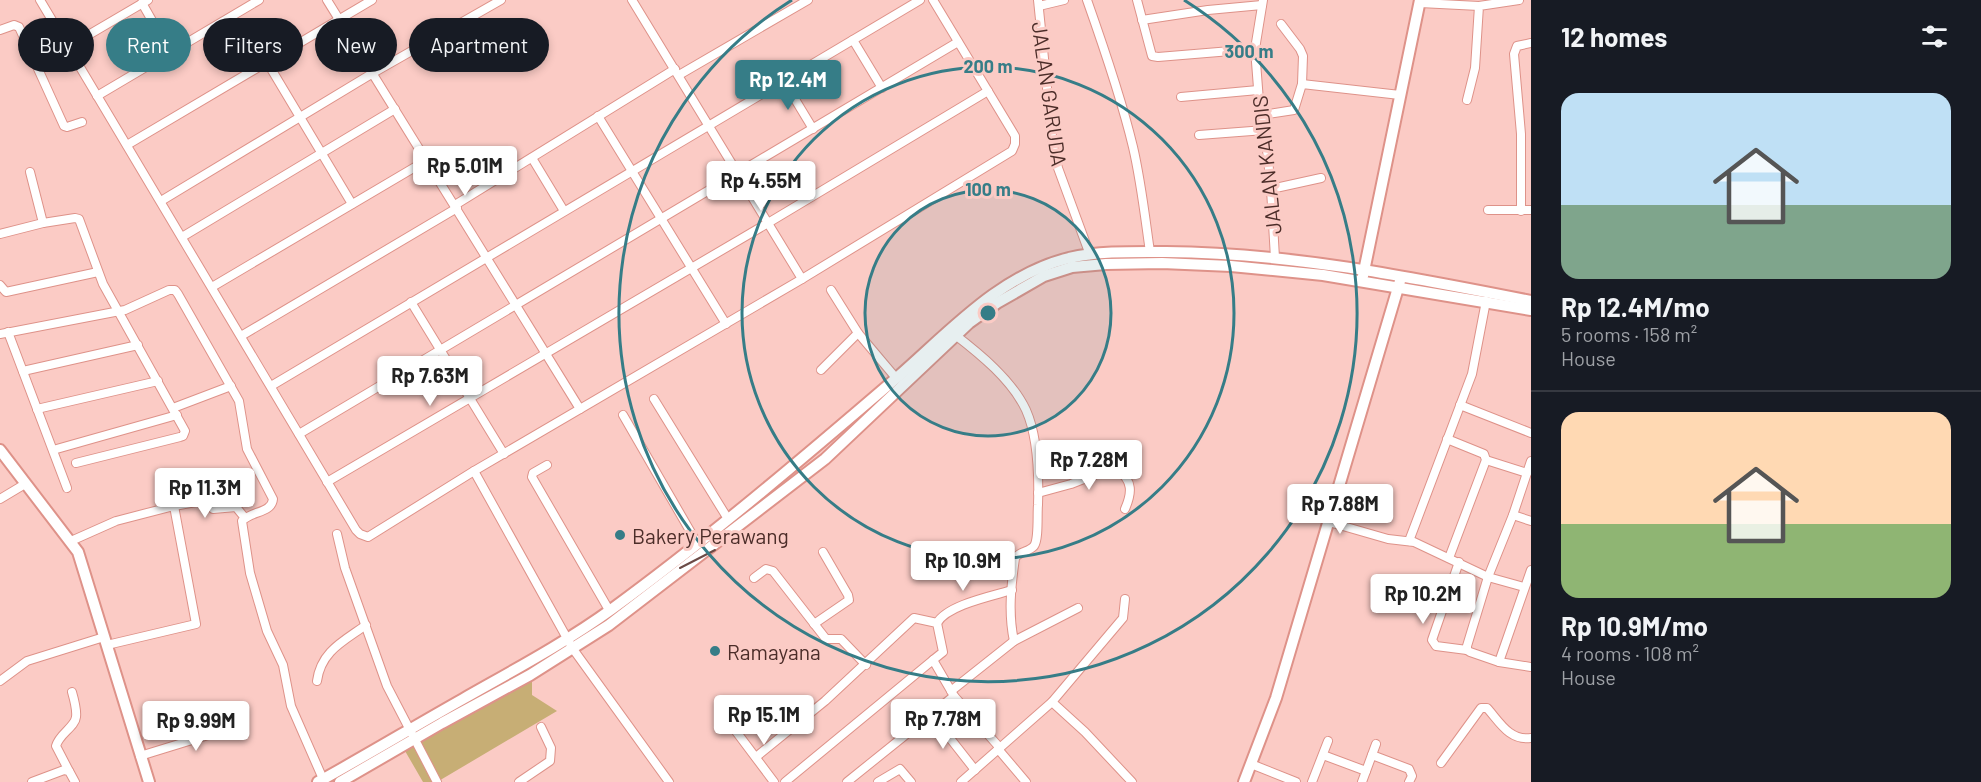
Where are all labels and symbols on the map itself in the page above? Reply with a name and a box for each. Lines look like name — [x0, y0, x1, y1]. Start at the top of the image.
street label: JALAN GARUDA — [1027, 20, 1073, 168]
text: 300 m — [1225, 40, 1273, 62]
text: 200 m — [963, 55, 1013, 77]
pin: Rp 12.4M — [726, 60, 850, 111]
street label: JALAN KANDIS — [1246, 94, 1286, 236]
pin: Rp 5.01M — [403, 146, 527, 197]
pin: Rp 4.55M — [699, 161, 823, 212]
text: 100 m — [965, 178, 1011, 200]
centre of rings — [978, 303, 998, 323]
pin: Rp 7.63M — [368, 356, 492, 407]
pin: Rp 7.28M — [1027, 440, 1151, 491]
pin: Rp 11.3M — [143, 468, 267, 519]
pin: Rp 7.88M — [1278, 484, 1402, 535]
place label: Bakery Perawang — [632, 523, 789, 548]
marker: Bakery Perawang — [613, 528, 627, 542]
pin: Rp 10.9M — [901, 541, 1025, 592]
pin: Rp 10.2M — [1361, 574, 1485, 625]
place label: Ramayana — [727, 639, 821, 664]
marker: Ramayana — [708, 644, 722, 658]
pin: Rp 15.1M — [702, 695, 826, 746]
pin: Rp 7.78M — [881, 699, 1005, 750]
pin: Rp 9.99M — [134, 701, 258, 752]

